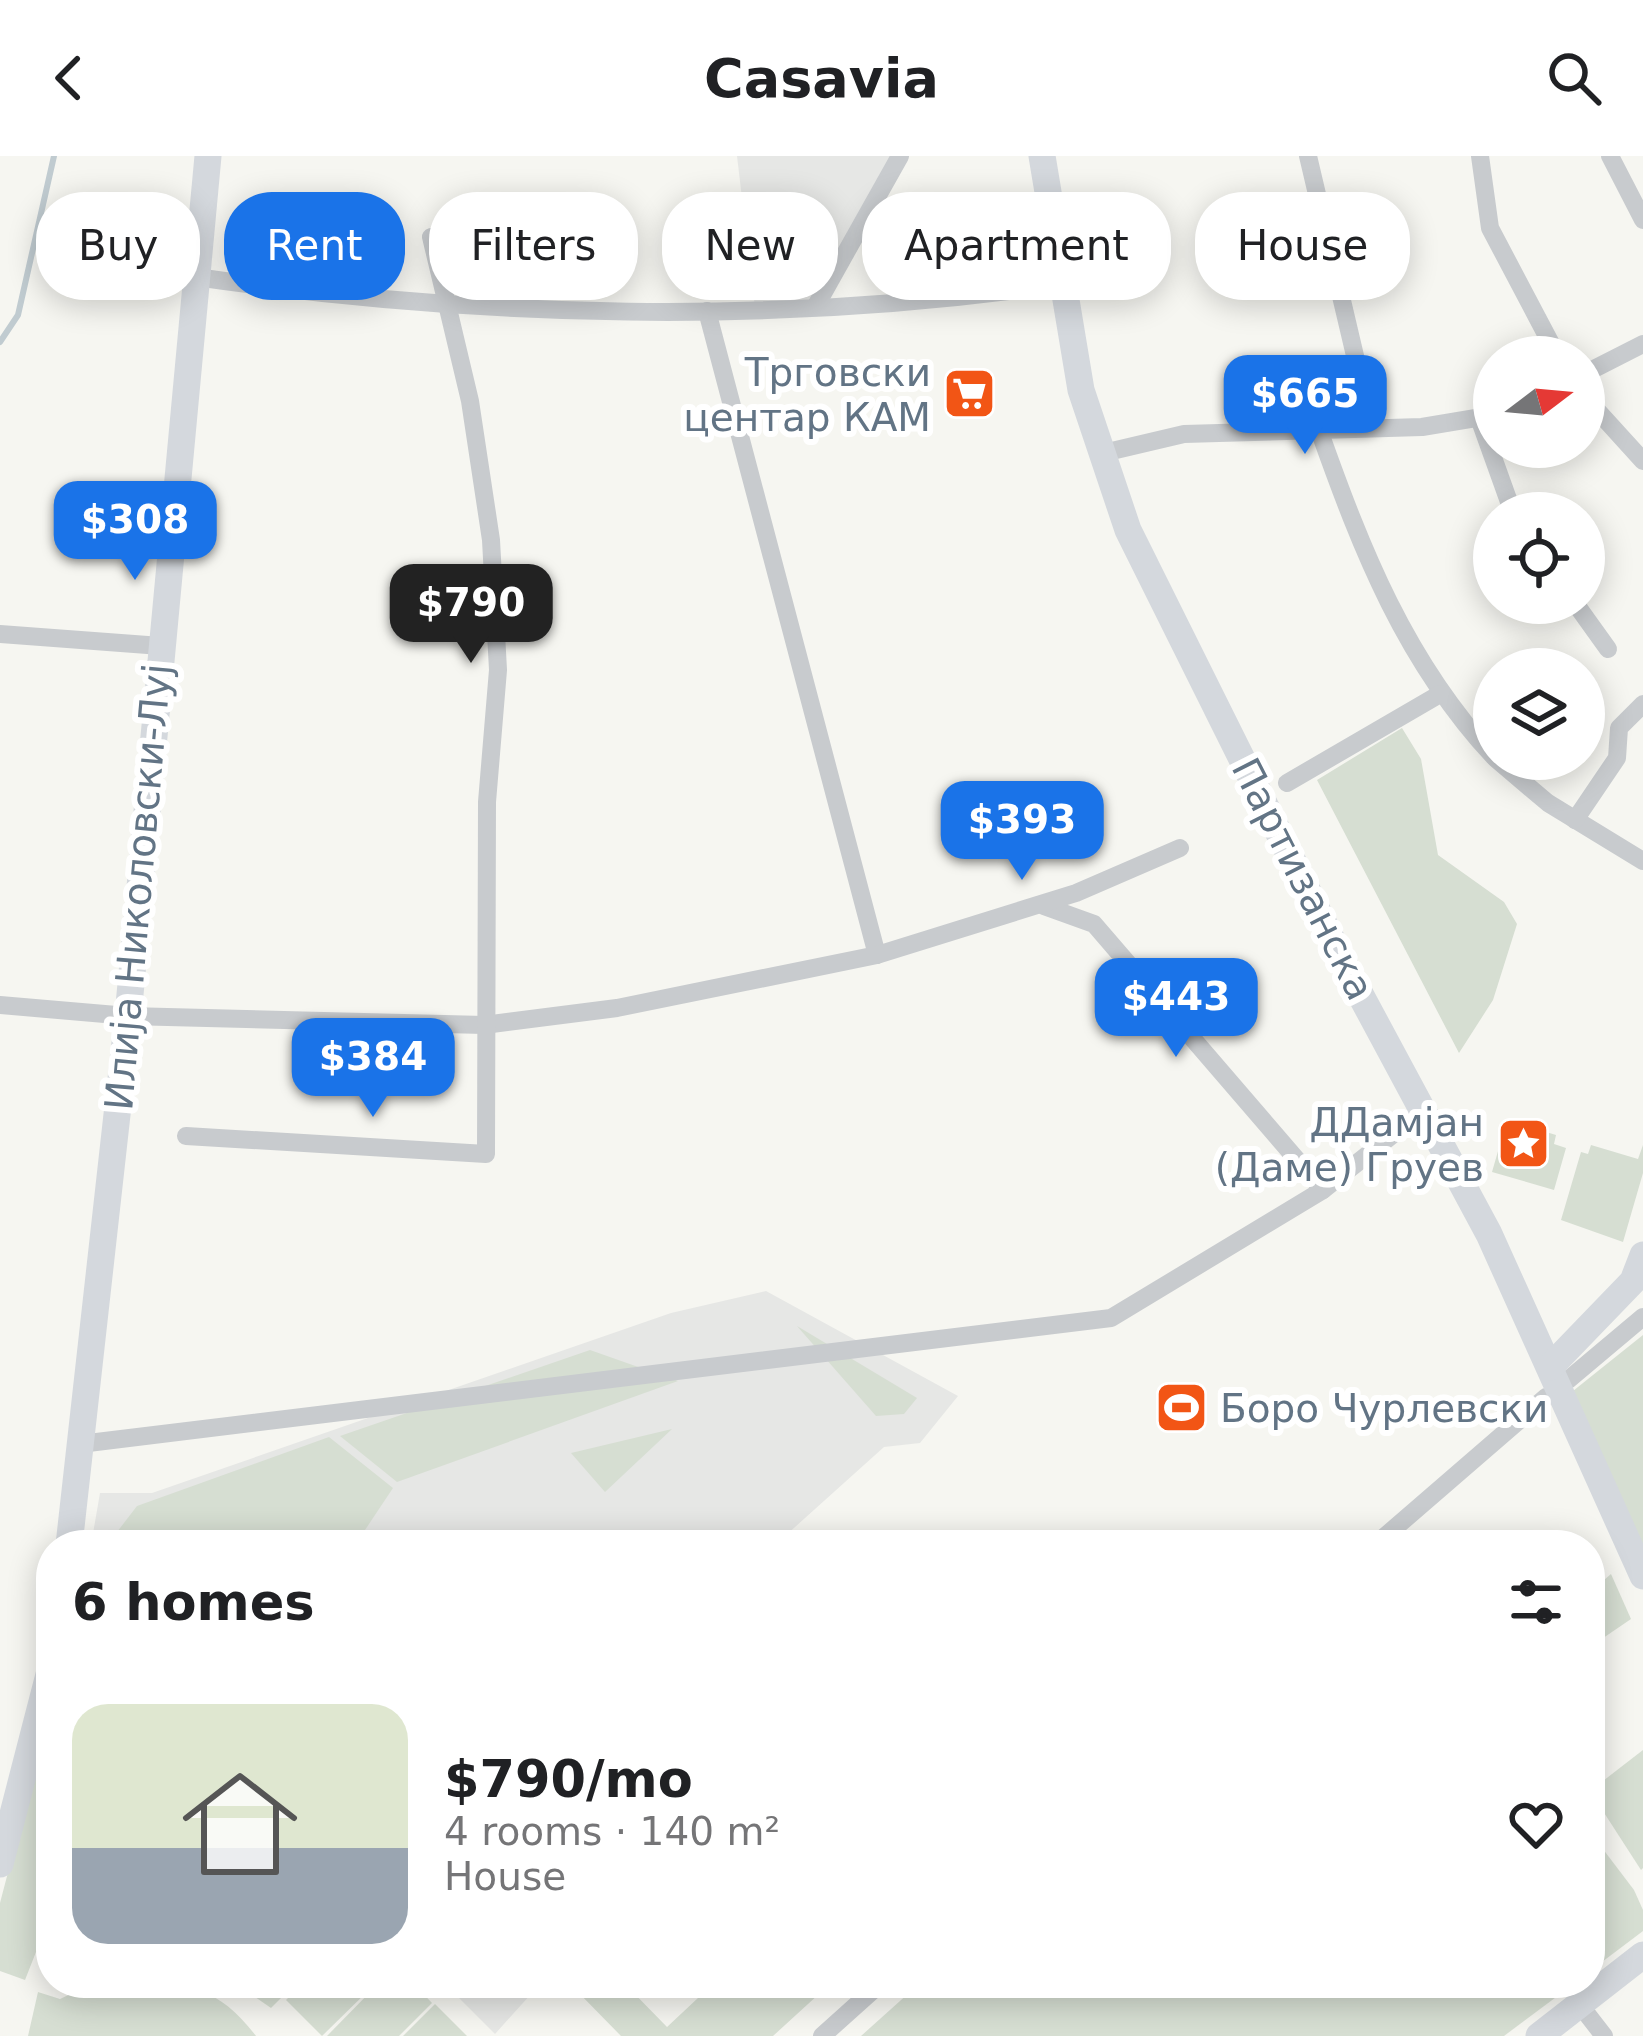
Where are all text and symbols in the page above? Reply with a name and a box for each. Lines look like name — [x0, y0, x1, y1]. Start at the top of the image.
icon: back — [36, 45, 102, 111]
icon: search — [1541, 45, 1607, 111]
text: Casavia — [704, 47, 939, 110]
chip: Buy — [36, 192, 200, 300]
chip: Rent — [224, 192, 405, 300]
chip: Filters — [429, 192, 638, 300]
chip: New — [662, 192, 838, 300]
chip: Apartment — [862, 192, 1171, 300]
chip: House — [1195, 192, 1410, 300]
north arrow — [1473, 336, 1605, 468]
map controls — [1473, 336, 1605, 780]
place label: Трговски центар КАМ — [683, 350, 931, 440]
pin: $665 — [1234, 355, 1376, 457]
supermarket icon: Трговски центар КАМ — [942, 366, 998, 422]
text: $665 — [1251, 371, 1359, 416]
pin: $308 — [64, 481, 206, 583]
button: locate — [1473, 492, 1605, 624]
text: $308 — [81, 497, 189, 542]
pin: $790 — [400, 564, 542, 666]
text: $790 — [417, 580, 525, 625]
button: layers — [1473, 648, 1605, 780]
street label: Илија Николовски-Луј — [96, 662, 180, 1112]
street label: Партизанска — [1223, 751, 1383, 1007]
pin: $393 — [951, 781, 1093, 883]
text: $393 — [968, 797, 1076, 842]
pin: $443 — [1105, 958, 1247, 1060]
text: $443 — [1122, 974, 1230, 1019]
pin: $384 — [302, 1018, 444, 1120]
text: $384 — [319, 1034, 427, 1079]
place label: ДДамјан (Даме) Груев — [1215, 1100, 1484, 1190]
place icon: ДДамјан (Даме) Груев — [1495, 1116, 1551, 1172]
sports icon: Боро Чурлевски — [1153, 1380, 1209, 1436]
place label: Боро Чурлевски — [1220, 1386, 1548, 1431]
icon: filters — [1503, 1569, 1569, 1635]
text: 6 homes — [72, 1573, 315, 1632]
text: $790/mo — [444, 1750, 693, 1809]
icon: home — [168, 1752, 312, 1896]
icon: heart — [1503, 1791, 1569, 1857]
text: 4 rooms · 140 m² — [444, 1809, 780, 1854]
text: House — [444, 1854, 566, 1899]

